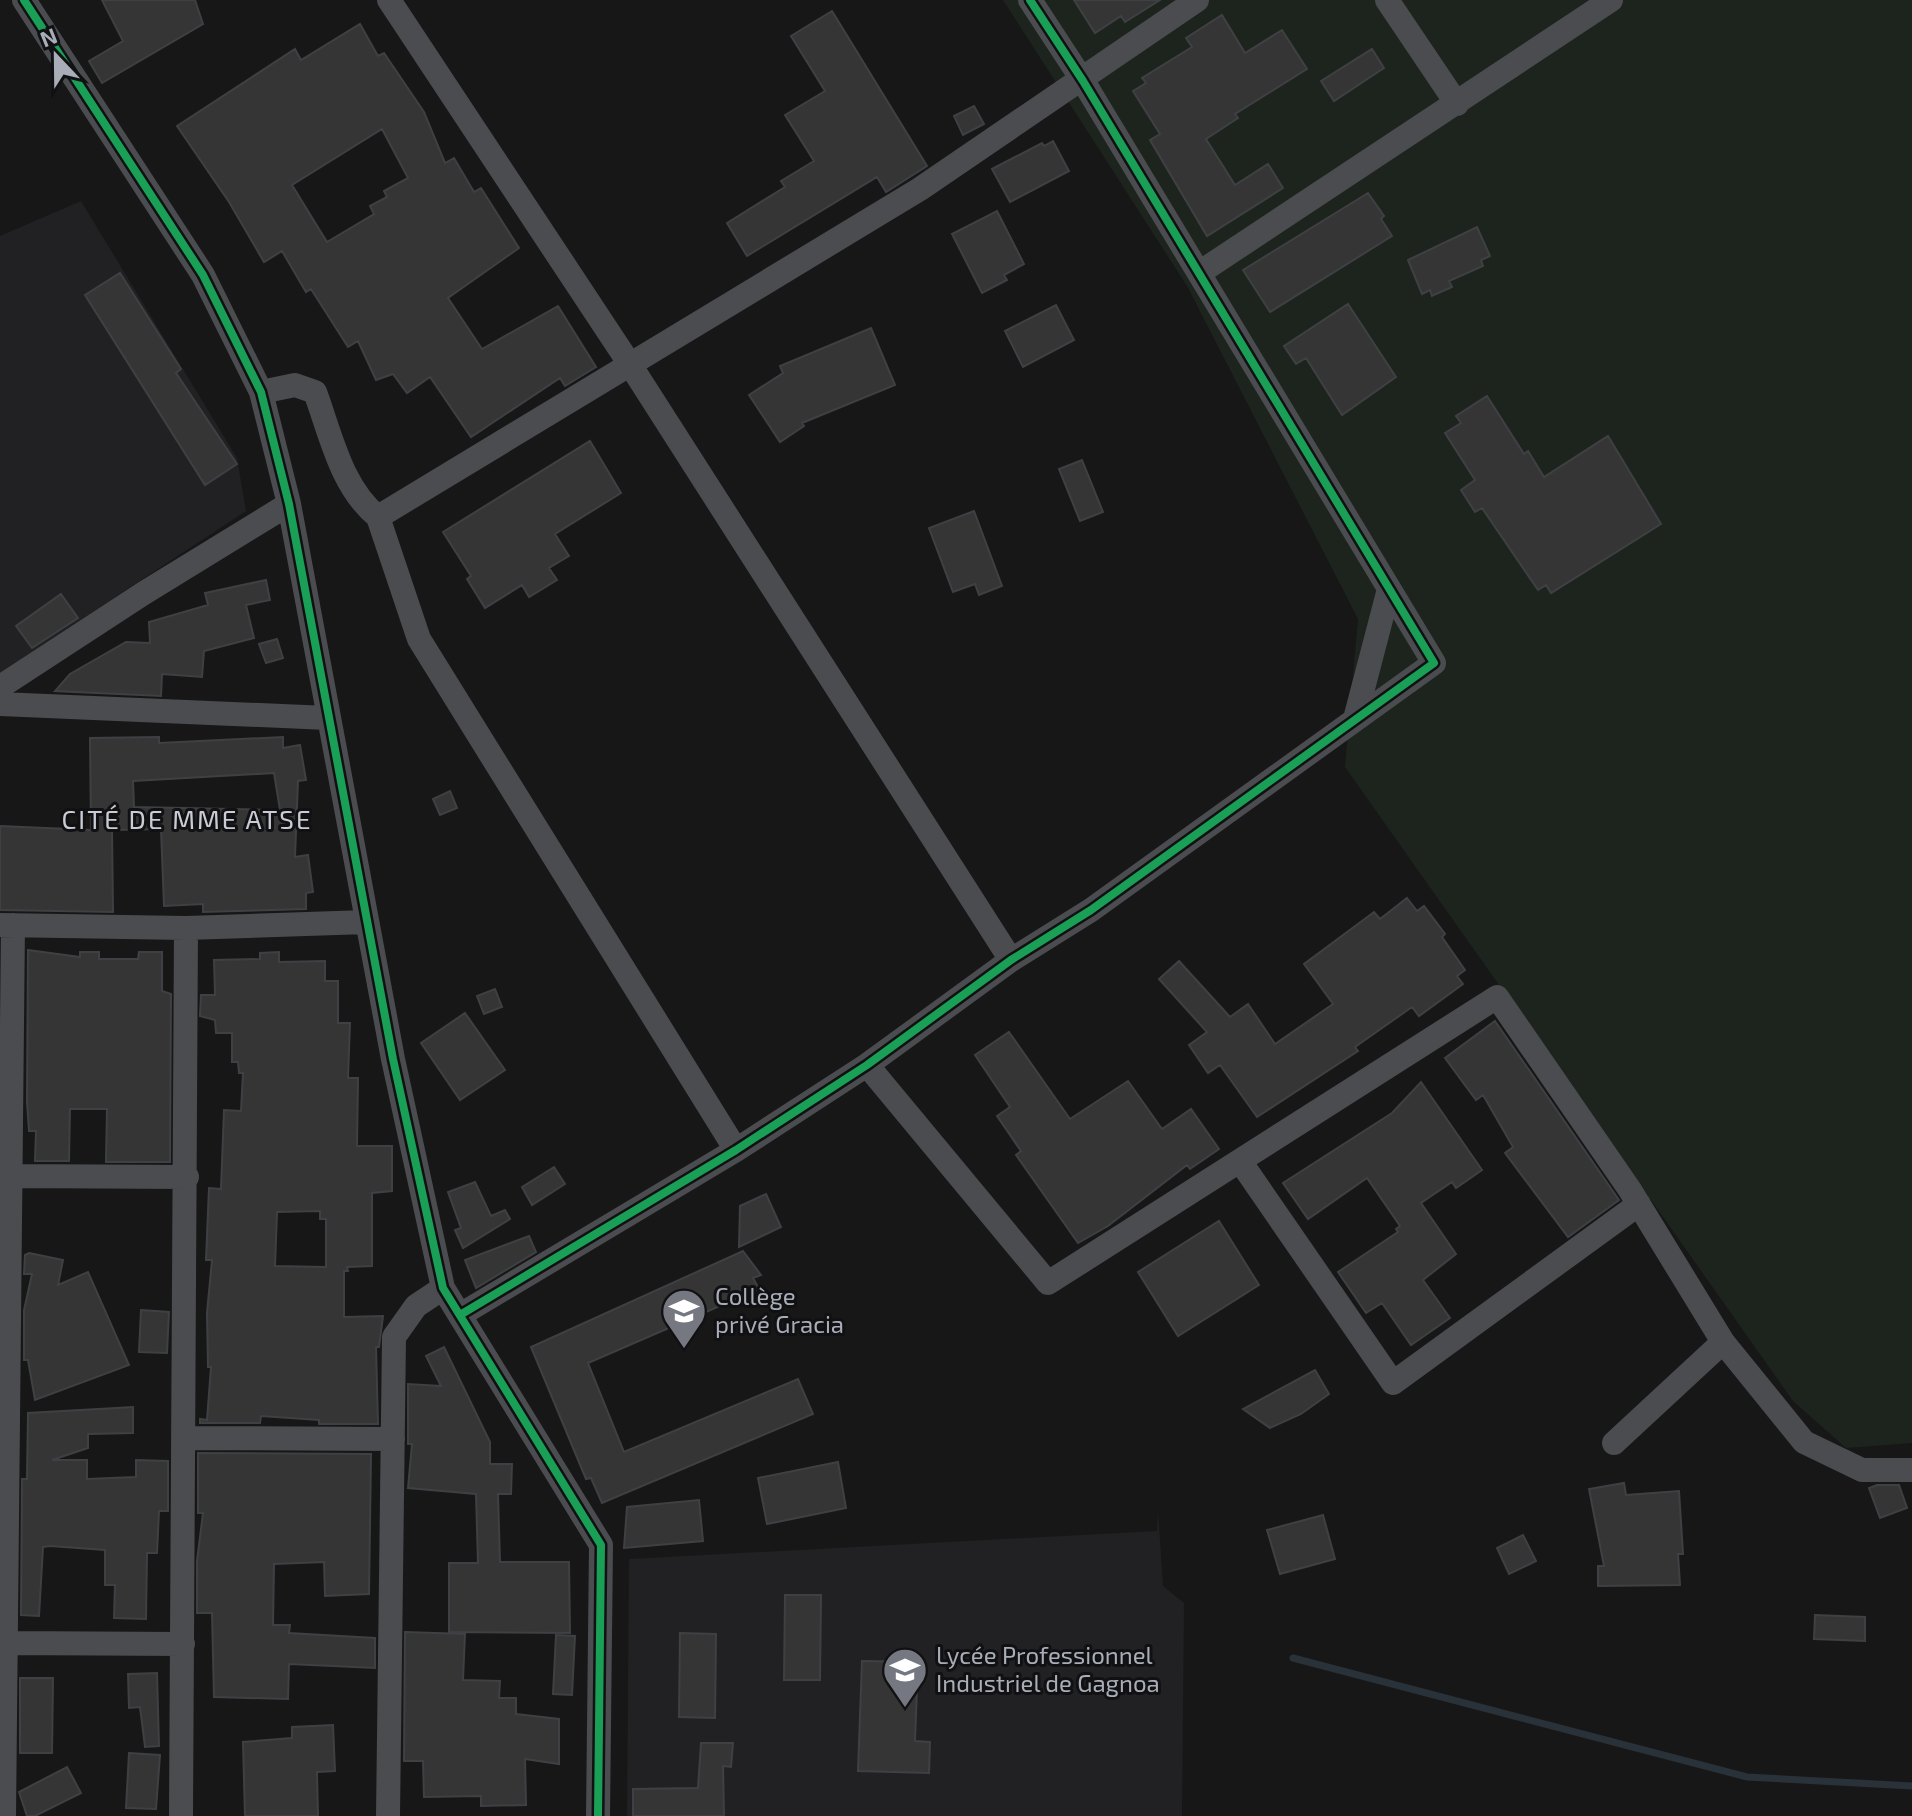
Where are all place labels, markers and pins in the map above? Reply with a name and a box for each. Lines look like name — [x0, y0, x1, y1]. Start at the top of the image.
place label: Collège privé Gracia — [715, 1281, 844, 1338]
school or university icon: Collège privé Gracia — [660, 1287, 708, 1350]
place label: Lycée Professionnel Industriel de Gagnoa — [936, 1640, 1160, 1697]
school or university icon: Lycée Professionnel Industriel de Gagnoa — [881, 1646, 929, 1709]

